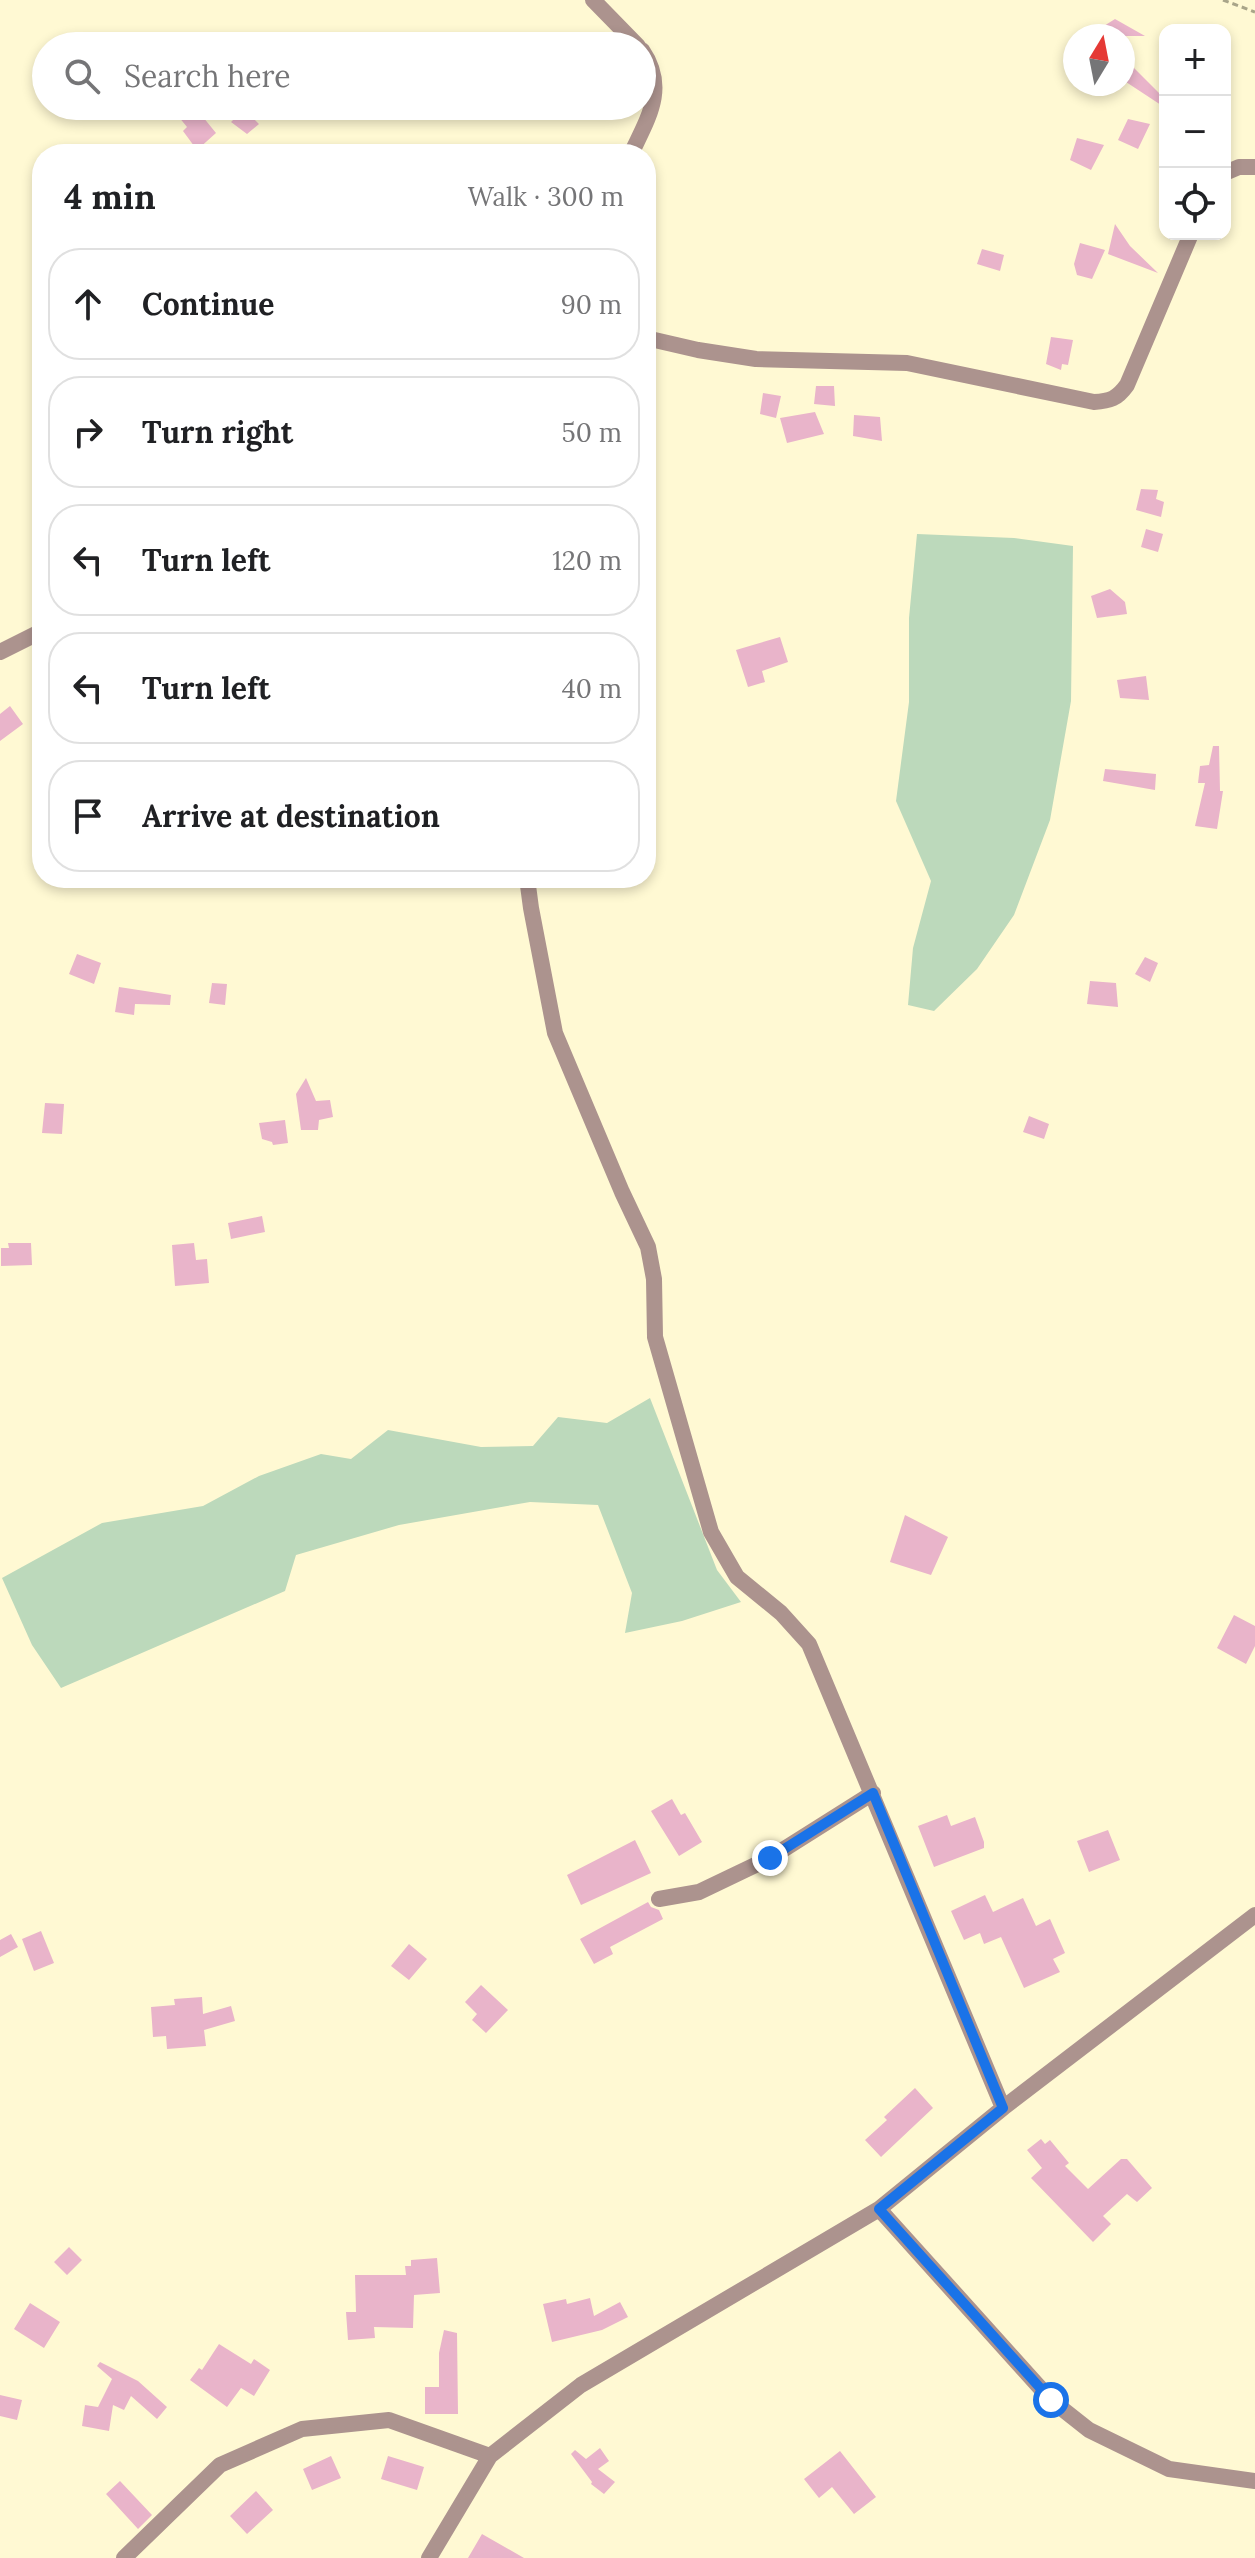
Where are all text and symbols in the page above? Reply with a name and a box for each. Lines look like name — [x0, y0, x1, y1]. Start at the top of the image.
north arrow — [1063, 24, 1135, 96]
map controls — [1159, 24, 1231, 240]
button: + — [1159, 24, 1231, 96]
search box — [32, 32, 656, 120]
icon: search — [60, 54, 104, 98]
text: Search here — [124, 57, 291, 95]
button: − — [1159, 96, 1231, 168]
button: locate — [1159, 168, 1231, 240]
text: 4 min — [64, 175, 156, 218]
text: Walk · 300 m — [468, 180, 624, 213]
icon: ahead — [66, 282, 110, 326]
text: Continue — [142, 285, 274, 323]
text: 90 m — [561, 288, 622, 321]
icon: right — [66, 410, 110, 454]
text: Turn right — [142, 413, 293, 451]
text: 50 m — [562, 416, 622, 449]
icon: left — [66, 538, 110, 582]
text: Turn left — [142, 541, 270, 579]
text: 120 m — [552, 544, 622, 577]
icon: left — [66, 666, 110, 710]
text: Turn left — [142, 669, 270, 707]
text: 40 m — [562, 672, 622, 705]
icon: arrive — [66, 794, 110, 838]
text: Arrive at destination — [142, 797, 440, 835]
route end — [752, 1840, 788, 1876]
route start — [1033, 2382, 1069, 2418]

